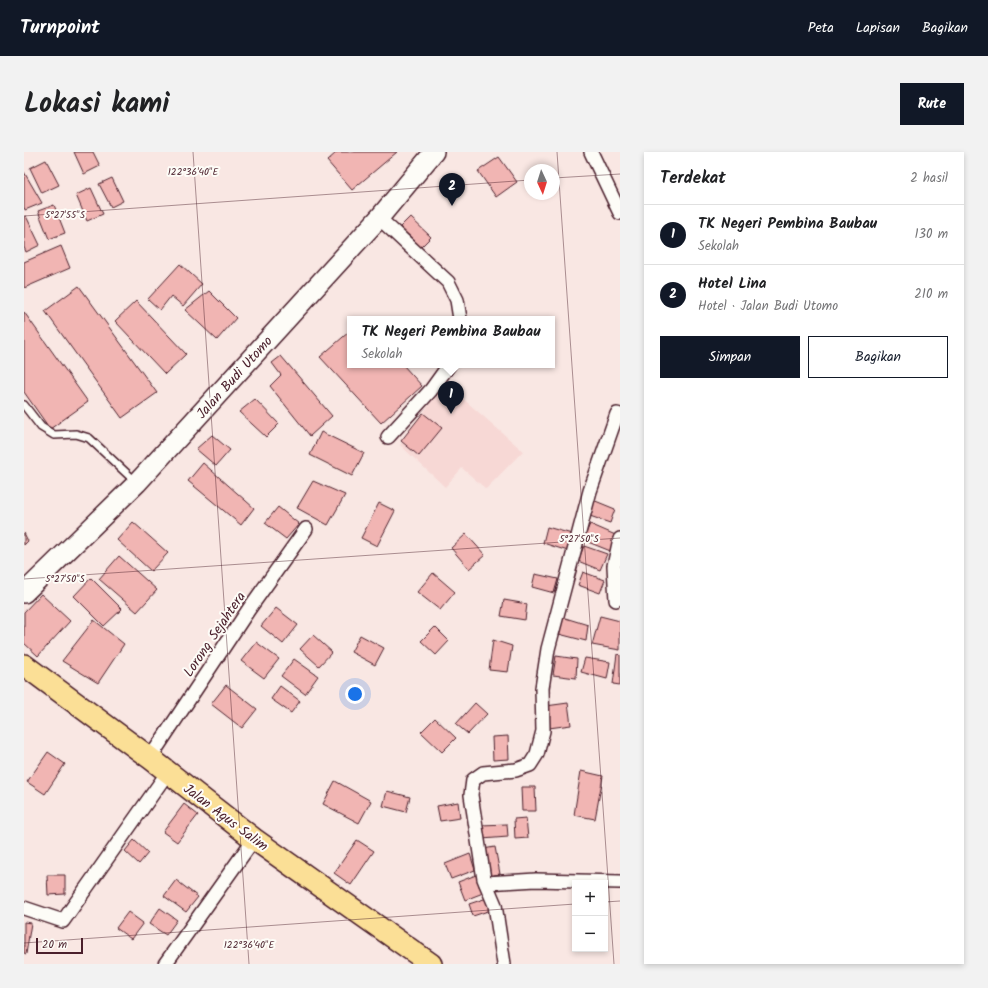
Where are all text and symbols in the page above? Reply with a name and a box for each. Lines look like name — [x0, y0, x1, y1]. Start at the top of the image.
text: Turnpoint — [20, 13, 100, 43]
text: Peta — [808, 17, 834, 39]
text: Lapisan — [856, 17, 900, 39]
text: Bagikan — [922, 17, 968, 39]
text: Lokasi kami — [24, 82, 170, 127]
button: Rute — [900, 83, 964, 125]
text: 122°36'40"E — [168, 164, 219, 180]
north arrow — [524, 164, 560, 200]
text: Terdekat — [660, 165, 726, 192]
text: 2 hasil — [910, 168, 948, 189]
pin: 2 — [439, 173, 465, 206]
text: 5°27'55"S — [45, 207, 86, 223]
text: TK Negeri Pembina Baubau — [698, 212, 877, 236]
text: 1 — [671, 224, 675, 245]
text: 130 m — [914, 224, 948, 245]
text: Sekolah — [698, 236, 739, 257]
text: Hotel Lina — [698, 272, 767, 296]
text: 2 — [669, 284, 677, 305]
text: 210 m — [914, 284, 948, 305]
text: Hotel · Jalan Budi Utomo — [698, 296, 838, 317]
popup — [347, 316, 555, 368]
text: TK Negeri Pembina Baubau — [361, 320, 541, 344]
street label: Jalan Budi Utomo — [191, 331, 278, 424]
button: Simpan — [660, 336, 800, 378]
button: Bagikan — [808, 336, 948, 378]
text: Sekolah — [361, 344, 402, 365]
pin: 1 — [438, 381, 464, 414]
text: 5°27'50"S — [559, 531, 599, 547]
text: 5°27'50"S — [45, 571, 85, 587]
street label: Lorong Sejahtera — [178, 587, 252, 682]
your location — [345, 684, 365, 704]
street label: Jalan Agus Salim — [178, 778, 273, 857]
map controls — [572, 880, 608, 952]
button: + — [572, 880, 608, 916]
button: − — [572, 916, 608, 952]
scale bar — [36, 936, 83, 955]
text: 20 m — [42, 936, 67, 954]
text: 122°36'40"E — [224, 937, 275, 953]

